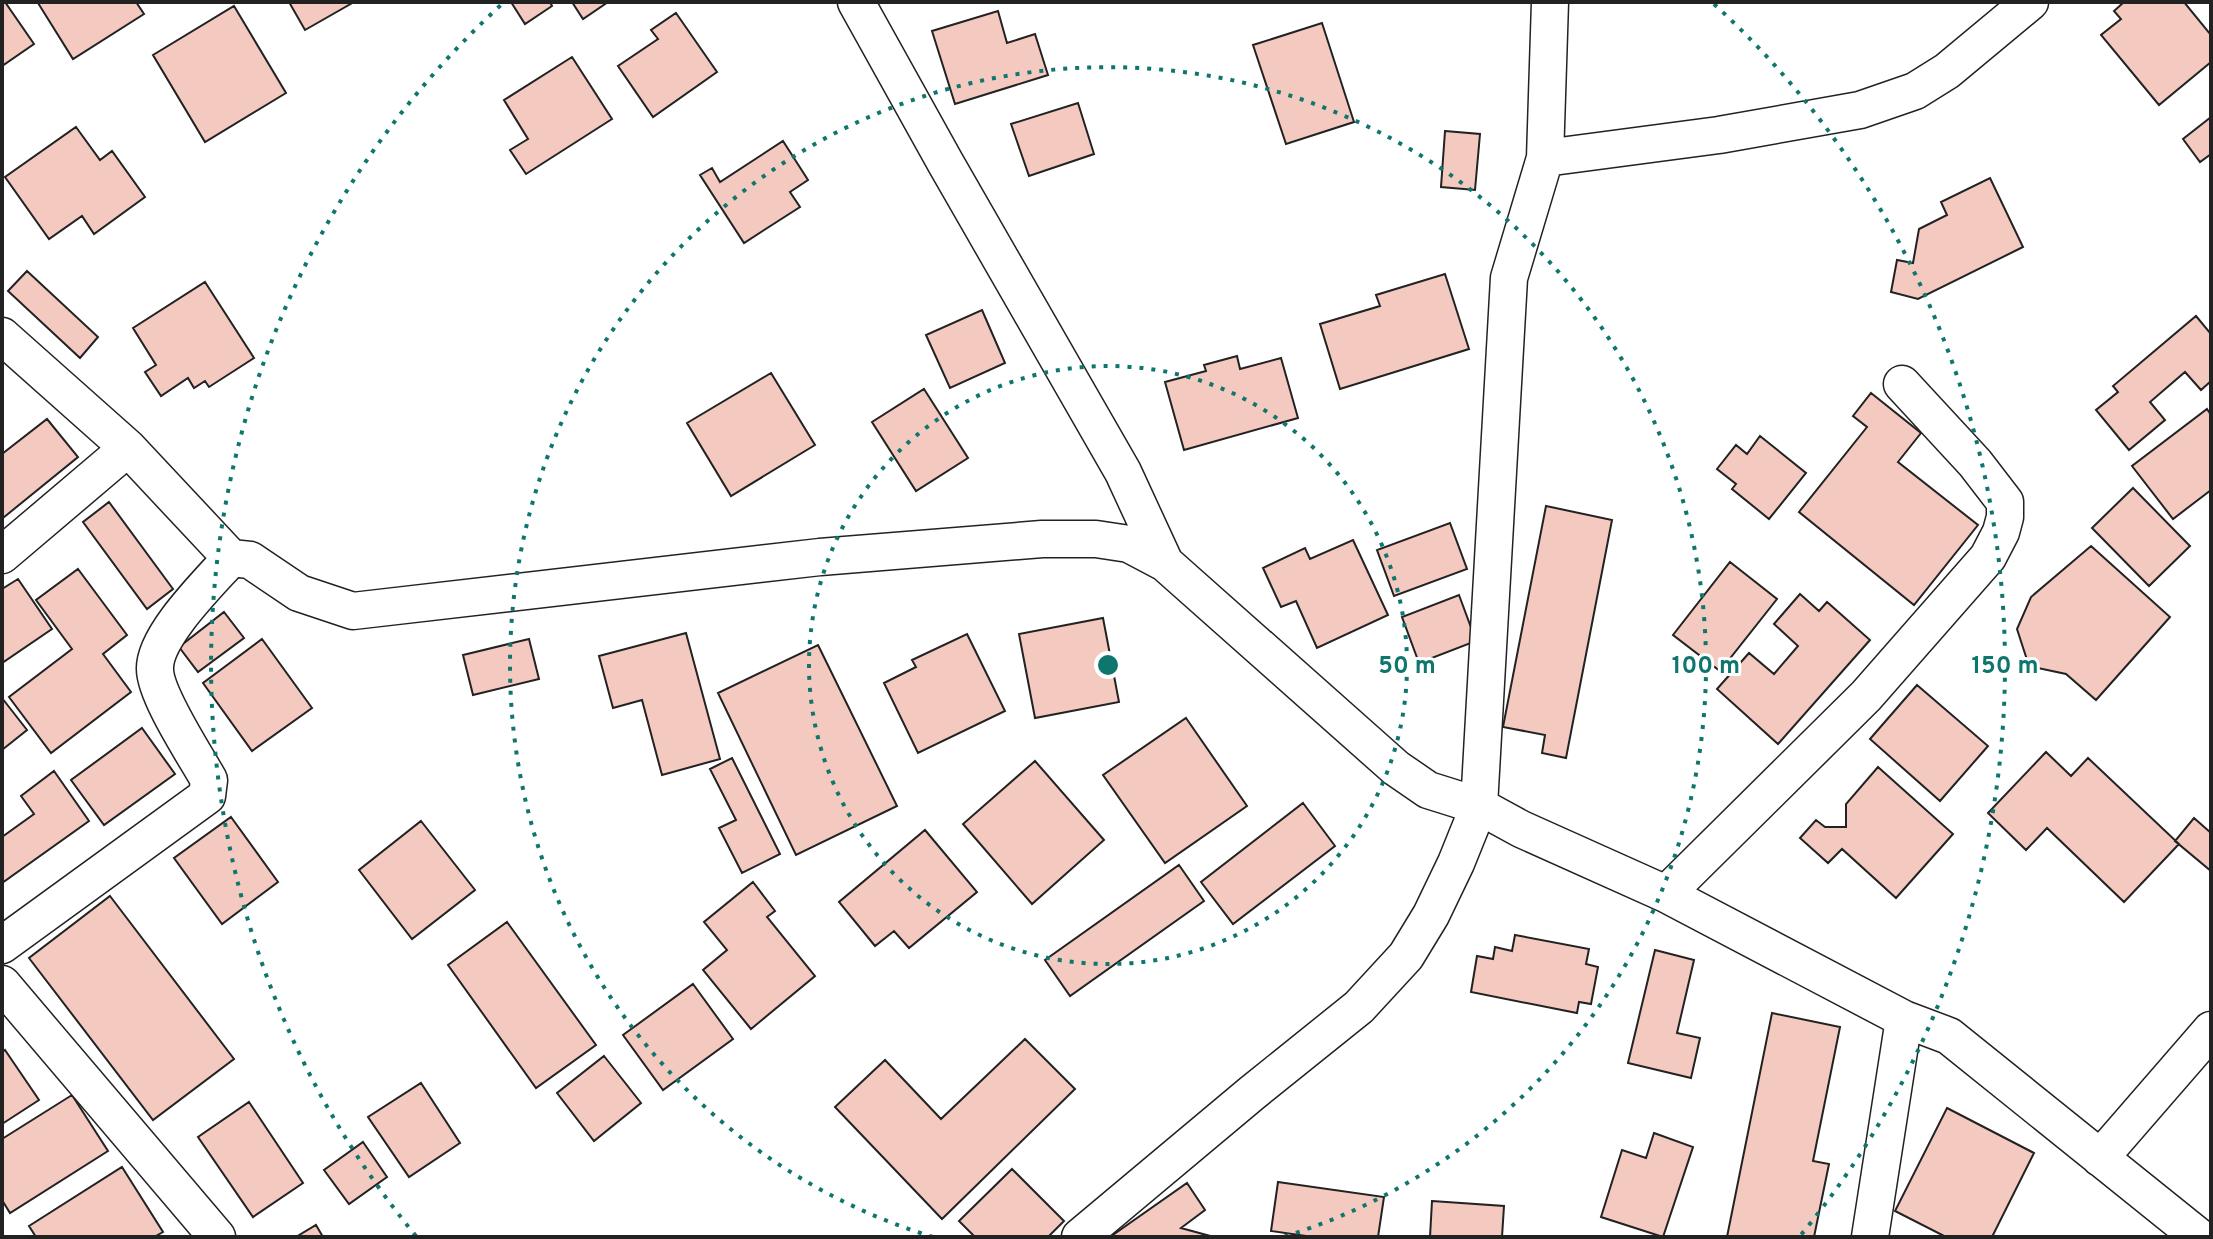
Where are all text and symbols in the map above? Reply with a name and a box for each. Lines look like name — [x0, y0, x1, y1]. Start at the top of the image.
centre of rings — [1094, 651, 1122, 679]
text: 50 m — [1378, 652, 1436, 682]
text: 100 m — [1672, 652, 1740, 682]
text: 150 m — [1971, 652, 2039, 682]

